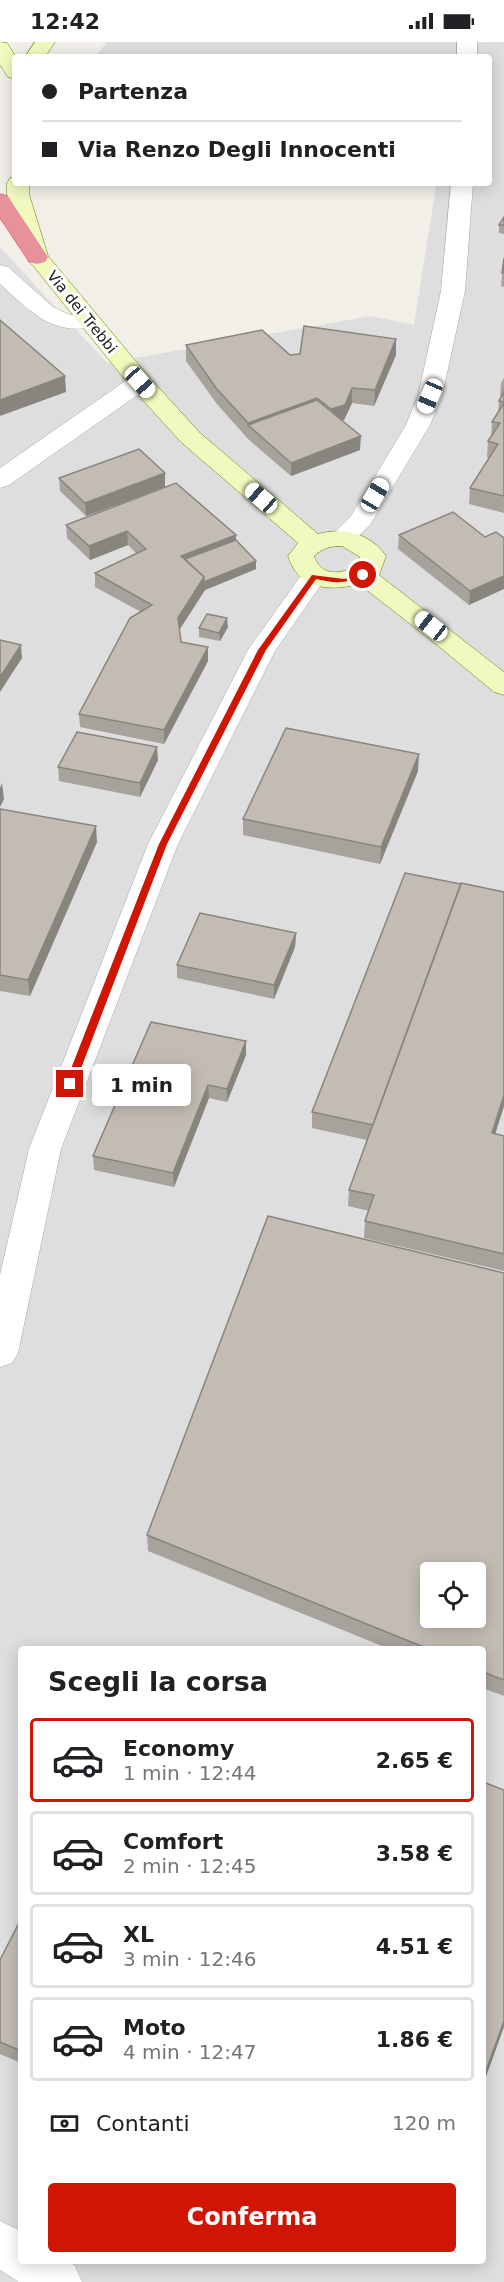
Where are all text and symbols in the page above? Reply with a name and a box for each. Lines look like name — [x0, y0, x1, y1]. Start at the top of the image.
text: 12:42 — [30, 9, 100, 34]
text: Partenza — [78, 79, 188, 104]
text: Via Renzo Degli Innocenti — [78, 137, 396, 162]
street label: Via dei Trebbi — [43, 267, 121, 357]
car — [121, 363, 159, 401]
car — [415, 376, 445, 416]
car — [358, 475, 392, 515]
car — [242, 479, 280, 517]
route start — [349, 561, 376, 588]
car — [411, 608, 451, 644]
callout: 1 min — [91, 1063, 190, 1105]
route end — [56, 1070, 83, 1097]
text: 1 min — [110, 1073, 173, 1097]
map controls — [420, 1562, 486, 1628]
button: locate — [420, 1562, 486, 1628]
text: Scegli la corsa — [48, 1666, 268, 1697]
icon: car — [51, 1733, 105, 1787]
text: Economy — [123, 1736, 234, 1761]
text: 2.65 € — [376, 1748, 453, 1773]
text: 1 min · 12:44 — [123, 1761, 257, 1785]
icon: car — [51, 1826, 105, 1880]
text: Comfort — [123, 1829, 223, 1854]
text: 3.58 € — [376, 1841, 453, 1866]
text: 2 min · 12:45 — [123, 1854, 257, 1878]
icon: car — [51, 1919, 105, 1973]
text: XL — [123, 1922, 154, 1947]
text: 4.51 € — [376, 1934, 453, 1959]
text: 3 min · 12:46 — [123, 1947, 257, 1971]
icon: car — [51, 2012, 105, 2066]
text: Moto — [123, 2015, 186, 2040]
text: 1.86 € — [376, 2027, 453, 2052]
text: 4 min · 12:47 — [123, 2040, 257, 2064]
icon: cash — [48, 2107, 81, 2140]
text: Contanti — [96, 2111, 190, 2136]
text: 120 m — [392, 2111, 456, 2135]
button: Conferma — [48, 2183, 456, 2252]

